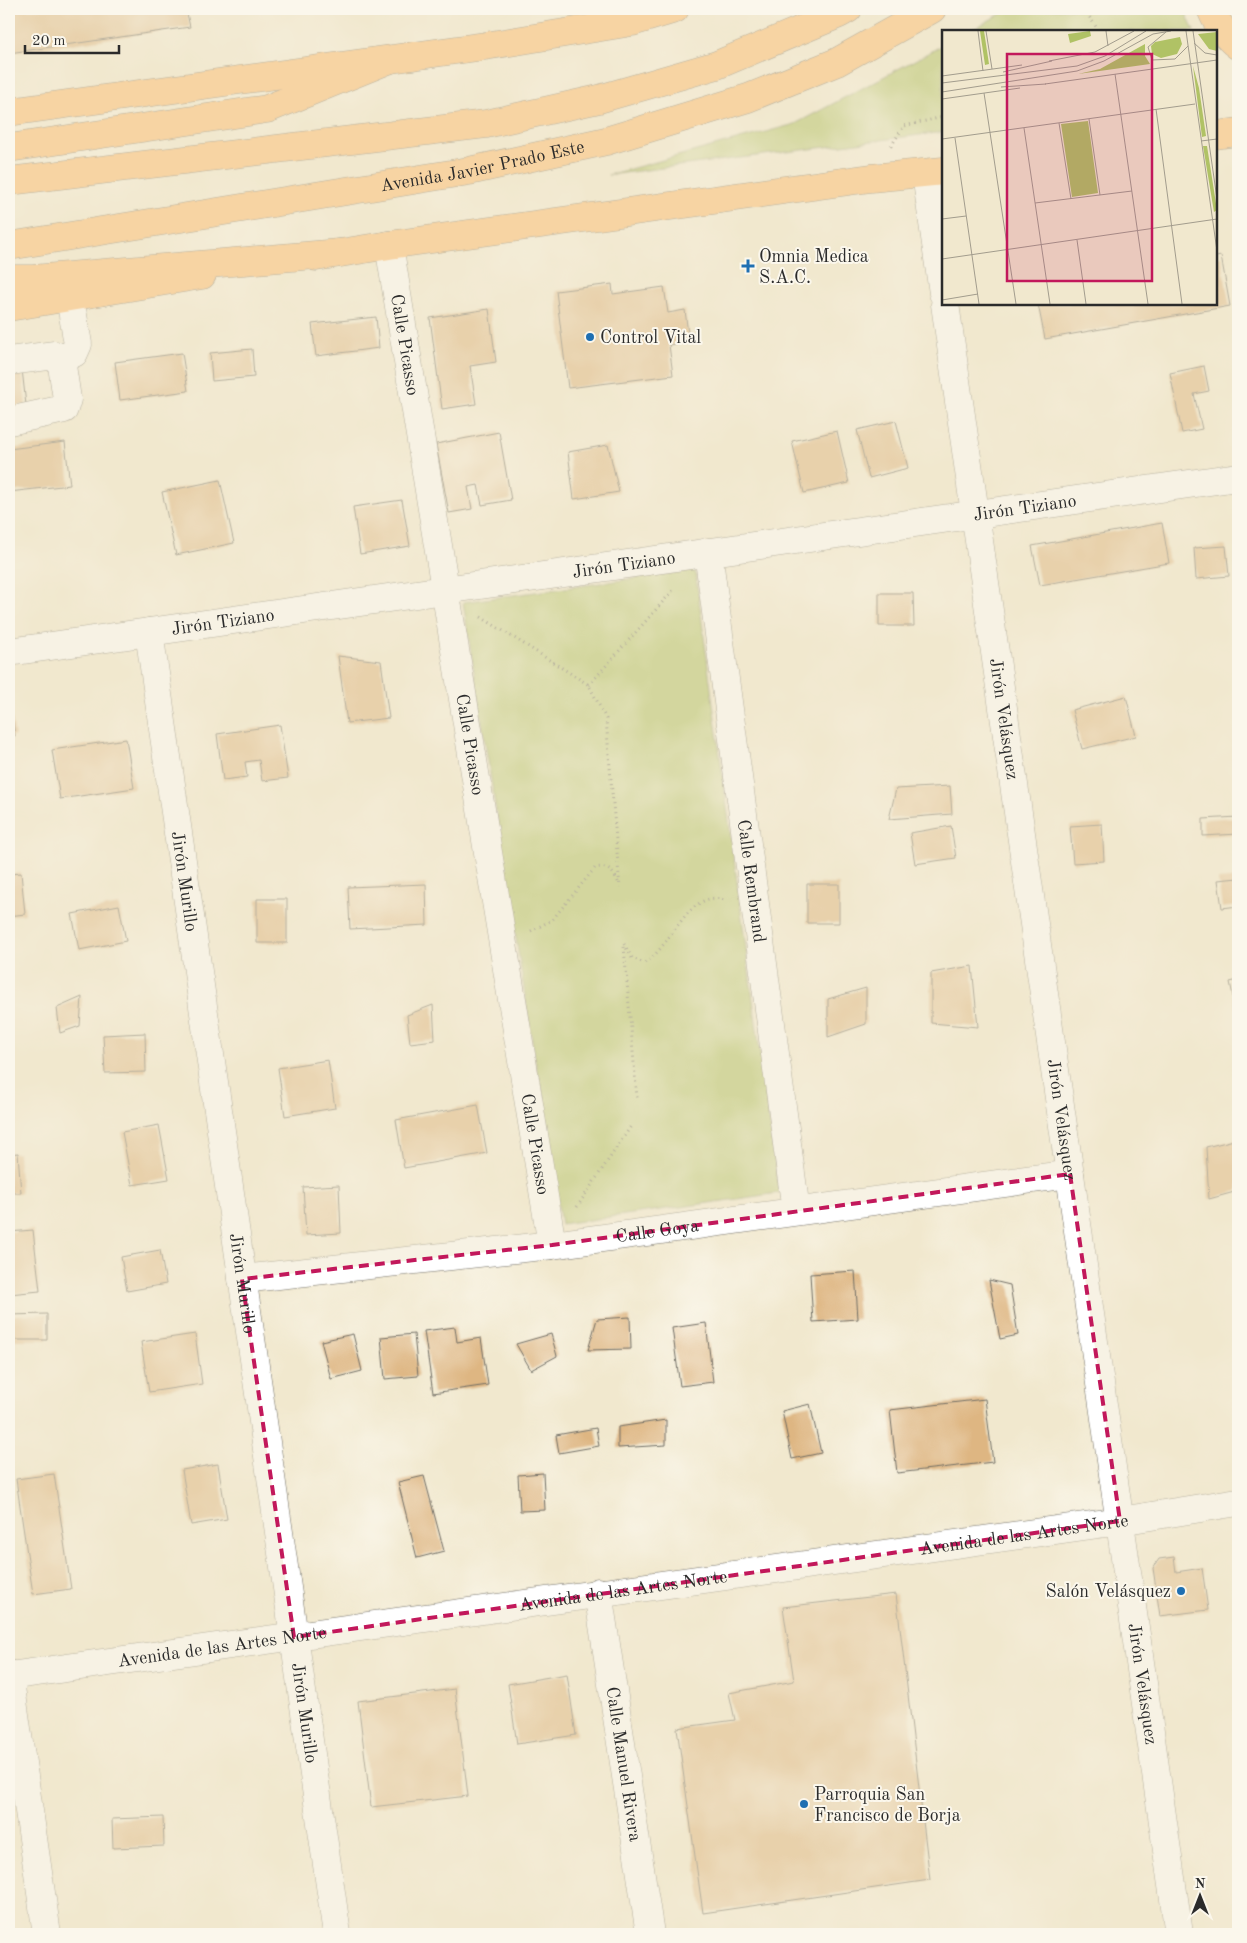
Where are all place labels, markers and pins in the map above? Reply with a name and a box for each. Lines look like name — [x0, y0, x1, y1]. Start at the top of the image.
place label: Omnia Medica S.A.C. — [759, 248, 869, 287]
marker: Omnia Medica S.A.C. — [741, 259, 755, 273]
place label: Control Vital — [600, 329, 701, 347]
marker: Control Vital — [584, 331, 596, 343]
place label: Salón Velásquez — [1046, 1583, 1171, 1601]
marker: Salón Velásquez — [1175, 1585, 1187, 1597]
place label: Parroquia San Francisco de Borja — [814, 1786, 961, 1825]
marker: Parroquia San Francisco de Borja — [798, 1798, 810, 1810]

